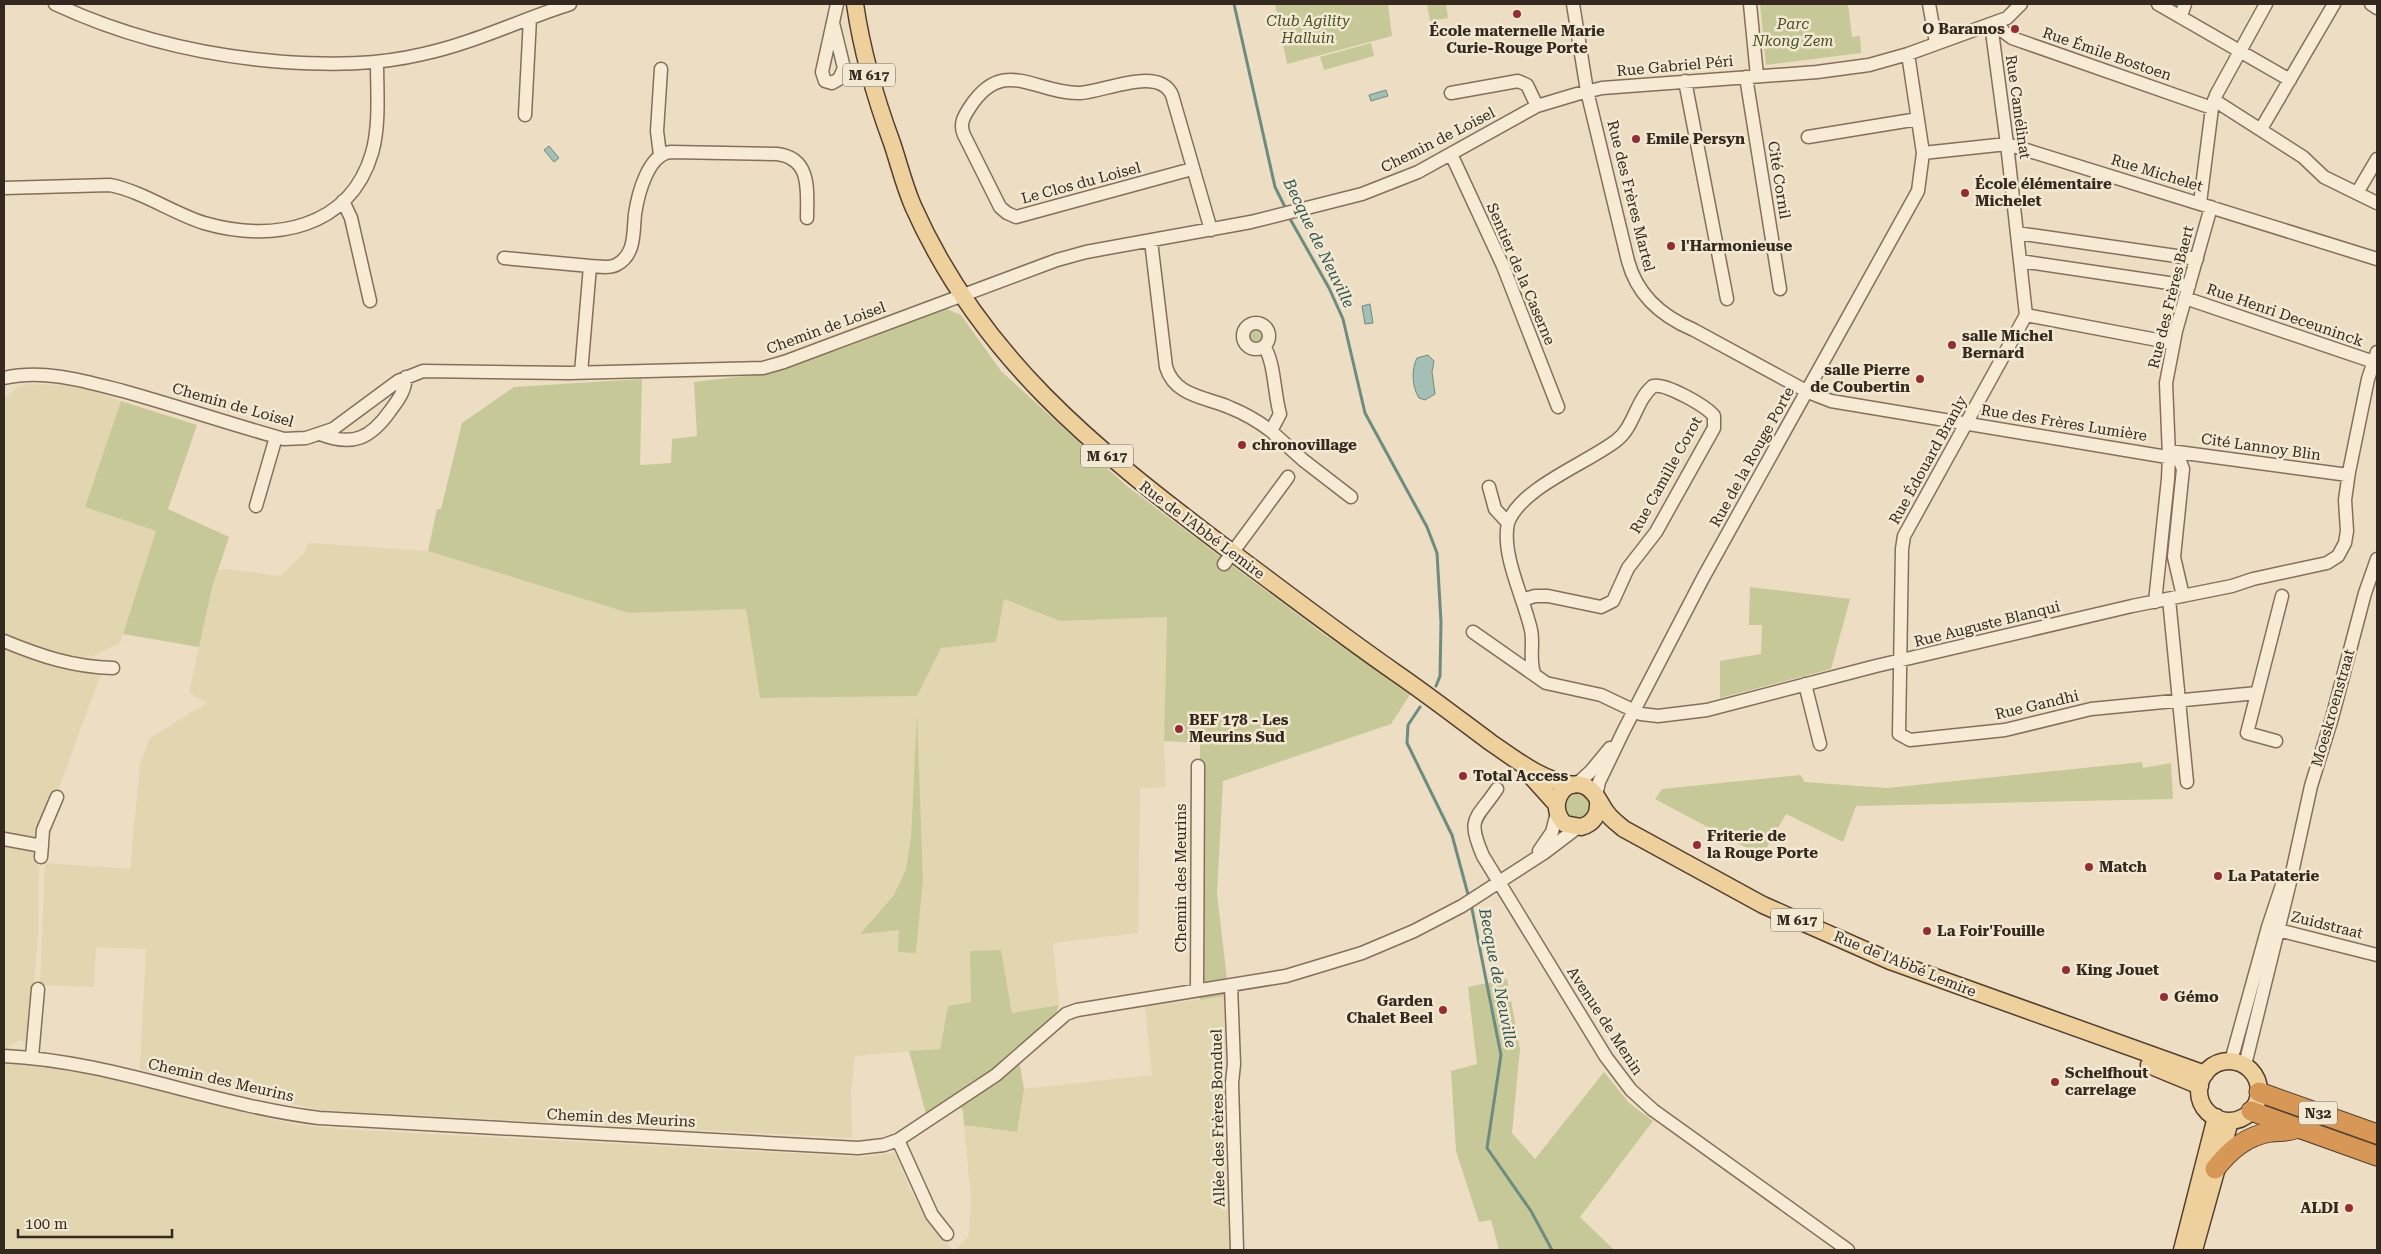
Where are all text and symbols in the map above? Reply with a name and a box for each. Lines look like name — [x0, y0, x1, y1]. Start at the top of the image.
marker: École maternelle Marie Curie-Rouge Porte — [1511, 8, 1523, 20]
park label: Club Agility Halluin — [1266, 12, 1350, 47]
park label: Parc Nkong Zem — [1752, 15, 1833, 50]
place label: O Baramos — [1922, 20, 2005, 38]
place label: École maternelle Marie Curie-Rouge Porte — [1429, 21, 1605, 57]
marker: O Baramos — [2009, 23, 2021, 35]
street label: Rue Émile Bostoen — [2040, 23, 2174, 85]
street label: Rue Gabriel Péri — [1616, 52, 1734, 80]
street label: Rue Camélinat — [2002, 54, 2034, 161]
road number: M 617 — [843, 64, 895, 86]
street label: Chemin de Loisel — [1378, 103, 1498, 176]
street label: Rue des Frères Martel — [1603, 118, 1659, 274]
place label: Emile Persyn — [1646, 130, 1745, 148]
marker: Emile Persyn — [1630, 133, 1642, 145]
street label: Cité Cornil — [1764, 140, 1794, 221]
street label: Rue Michelet — [2109, 150, 2206, 196]
street label: Le Clos du Loisel — [1019, 158, 1143, 208]
water label: Becque de Neuville — [1279, 174, 1359, 311]
place label: École élémentaire Michelet — [1975, 174, 2112, 210]
marker: École élémentaire Michelet — [1959, 187, 1971, 199]
street label: Sentier de la Caserne — [1483, 200, 1559, 348]
street label: Rue des Frères Baert — [2145, 223, 2198, 370]
place label: l'Harmonieuse — [1681, 237, 1792, 255]
marker: l'Harmonieuse — [1665, 240, 1677, 252]
street label: Rue Henri Deceuninck — [2204, 280, 2366, 350]
street label: Chemin de Loisel — [764, 298, 888, 358]
place label: salle Michel Bernard — [1962, 327, 2053, 362]
marker: salle Michel Bernard — [1946, 339, 1958, 351]
place label: salle Pierre de Coubertin — [1810, 361, 1910, 396]
marker: salle Pierre de Coubertin — [1914, 373, 1926, 385]
street label: Chemin de Loisel — [170, 379, 296, 431]
street label: Rue de la Rouge Porte — [1706, 384, 1798, 530]
street label: Rue Édouard Branly — [1885, 393, 1971, 527]
street label: Rue des Frères Lumière — [1980, 401, 2148, 445]
street label: Rue Camille Corot — [1626, 413, 1706, 537]
street label: Cité Lannoy Blin — [2200, 430, 2322, 464]
place label: chronovillage — [1252, 436, 1357, 454]
marker: chronovillage — [1236, 439, 1248, 451]
road number: M 617 — [1081, 444, 1133, 468]
street label: Rue de l'Abbé Lemire — [1136, 477, 1268, 583]
street label: Rue Auguste Blanqui — [1912, 597, 2062, 651]
street label: Moeskroenstraat — [2308, 647, 2359, 769]
street label: Rue Gandhi — [1993, 687, 2081, 723]
place label: BEF 178 - Les Meurins Sud — [1189, 711, 1289, 746]
marker: BEF 178 - Les Meurins Sud — [1173, 723, 1185, 735]
place label: Total Access — [1473, 767, 1568, 785]
marker: Total Access — [1457, 770, 1469, 782]
street label: Chemin des Meurins — [1172, 804, 1190, 952]
place label: Friterie de la Rouge Porte — [1707, 827, 1818, 862]
marker: Friterie de la Rouge Porte — [1691, 839, 1703, 851]
place label: Match — [2099, 858, 2147, 876]
marker: Match — [2083, 861, 2095, 873]
place label: La Pataterie — [2228, 867, 2319, 885]
marker: La Pataterie — [2212, 870, 2224, 882]
water label: Becque de Neuville — [1475, 906, 1521, 1049]
street label: Zuidstraat — [2289, 907, 2365, 943]
road number: M 617 — [1771, 908, 1823, 932]
place label: La Foir'Fouille — [1937, 922, 2045, 940]
marker: La Foir'Fouille — [1921, 925, 1933, 937]
street label: Rue de l'Abbé Lemire — [1831, 927, 1979, 1001]
place label: King Jouet — [2076, 961, 2159, 979]
street label: Avenue de Menin — [1563, 963, 1647, 1079]
marker: King Jouet — [2060, 964, 2072, 976]
place label: Gémo — [2174, 988, 2219, 1006]
marker: Gémo — [2158, 991, 2170, 1003]
place label: Garden Chalet Beel — [1347, 992, 1433, 1027]
marker: Garden Chalet Beel — [1437, 1004, 1449, 1016]
street label: Allée des Frères Bonduel — [1207, 1028, 1229, 1207]
street label: Chemin des Meurins — [146, 1054, 296, 1106]
place label: Schelfhout carrelage — [2065, 1064, 2148, 1099]
marker: Schelfhout carrelage — [2049, 1076, 2061, 1088]
road number: N32 — [2299, 1102, 2337, 1124]
street label: Chemin des Meurins — [546, 1105, 696, 1131]
place label: ALDI — [2301, 1199, 2339, 1217]
marker: ALDI — [2343, 1202, 2355, 1214]
scale bar — [18, 1206, 171, 1238]
text: 100 m — [25, 1215, 68, 1233]

